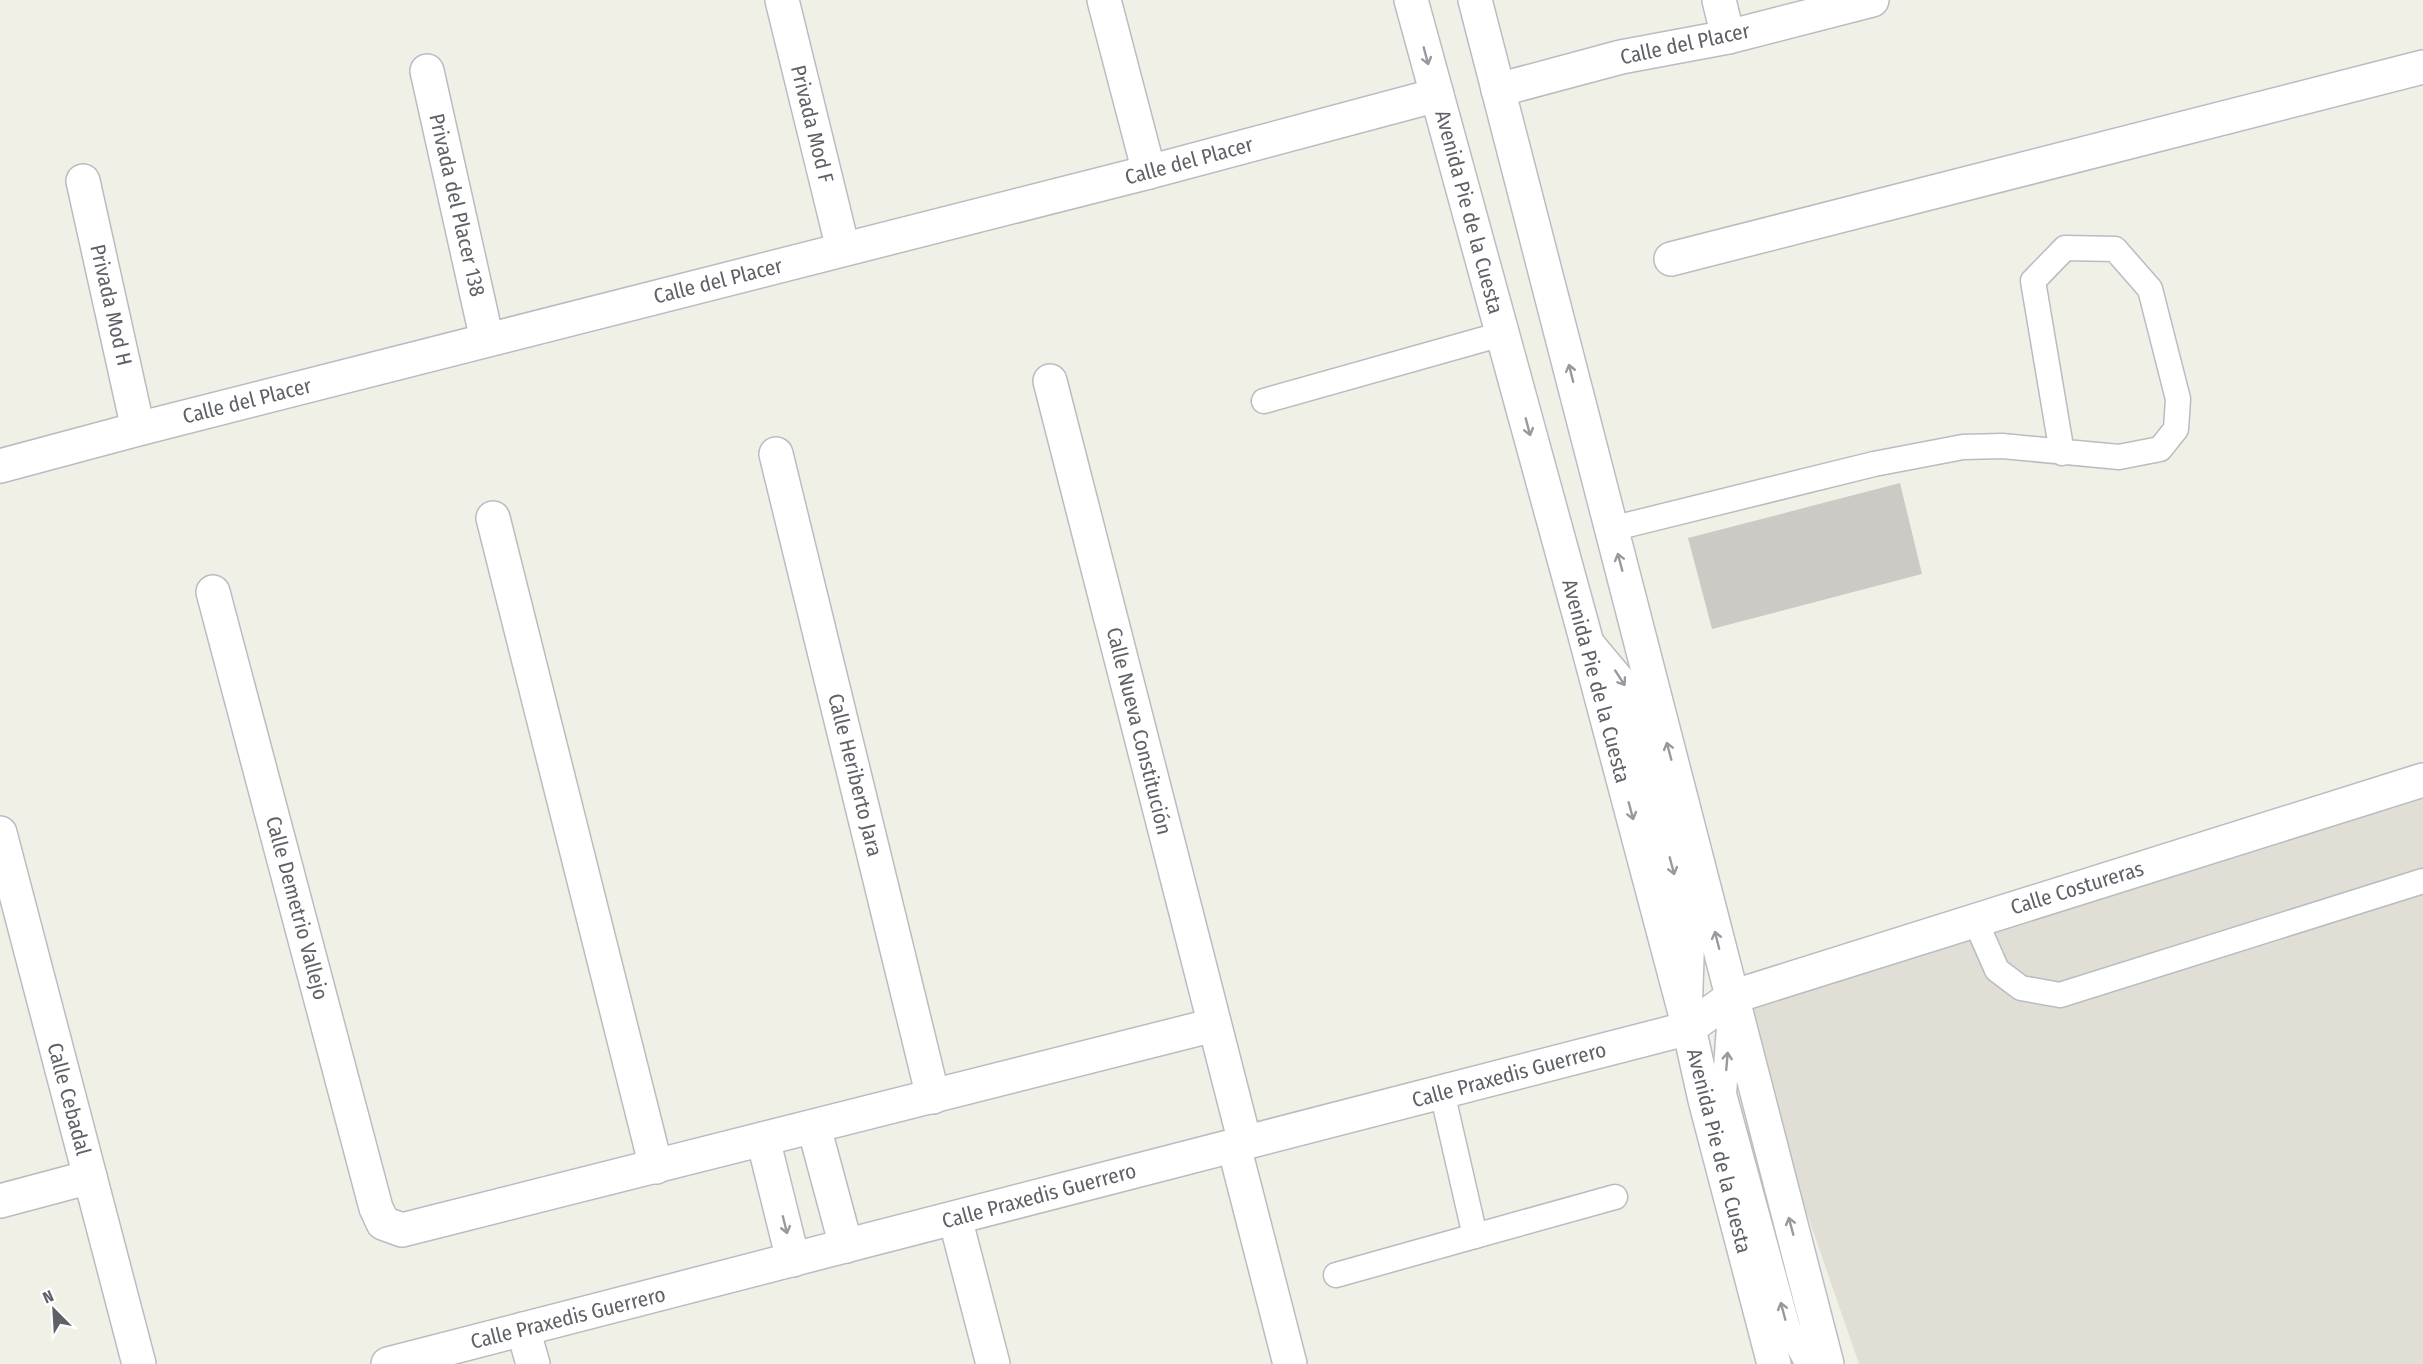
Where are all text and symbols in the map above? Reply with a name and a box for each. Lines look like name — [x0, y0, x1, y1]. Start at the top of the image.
street label: Calle del Placer — [1618, 17, 1753, 70]
one-way arrow — [1421, 47, 1432, 66]
street label: Privada Mod F — [785, 62, 839, 186]
street label: Avenida Pie de la Cuesta — [1429, 107, 1509, 317]
street label: Privada del Placer 138 — [423, 111, 491, 299]
street label: Calle del Placer — [1122, 131, 1257, 191]
street label: Privada Mod H — [84, 242, 138, 368]
street label: Calle del Placer — [651, 252, 786, 310]
one-way arrow — [1565, 364, 1576, 383]
street label: Calle del Placer — [180, 372, 315, 430]
one-way arrow — [1522, 417, 1534, 436]
one-way arrow — [1613, 553, 1625, 572]
street label: Avenida Pie de la Cuesta — [1556, 576, 1636, 786]
street label: Calle Nueva Constitución — [1101, 625, 1177, 837]
one-way arrow — [1614, 670, 1626, 686]
street label: Calle Heriberto Jara — [822, 691, 888, 859]
one-way arrow — [1662, 742, 1674, 761]
one-way arrow — [1625, 801, 1637, 820]
street label: Calle Demetrio Vallejo — [260, 813, 334, 1003]
street label: Calle Costureras — [2007, 855, 2147, 921]
one-way arrow — [1667, 856, 1679, 875]
one-way arrow — [1711, 931, 1723, 950]
street label: Calle Praxedis Guerrero — [1409, 1037, 1609, 1113]
street label: Calle Cebadal — [41, 1040, 97, 1159]
street label: Avenida Pie de la Cuesta — [1681, 1046, 1757, 1256]
one-way arrow — [1721, 1052, 1732, 1072]
street label: Calle Praxedis Guerrero — [939, 1158, 1139, 1234]
one-way arrow — [779, 1216, 791, 1235]
one-way arrow — [1785, 1217, 1796, 1236]
north arrow — [24, 1280, 84, 1340]
street label: Calle Praxedis Guerrero — [468, 1281, 668, 1355]
text: N — [40, 1286, 56, 1307]
one-way arrow — [1777, 1302, 1788, 1321]

